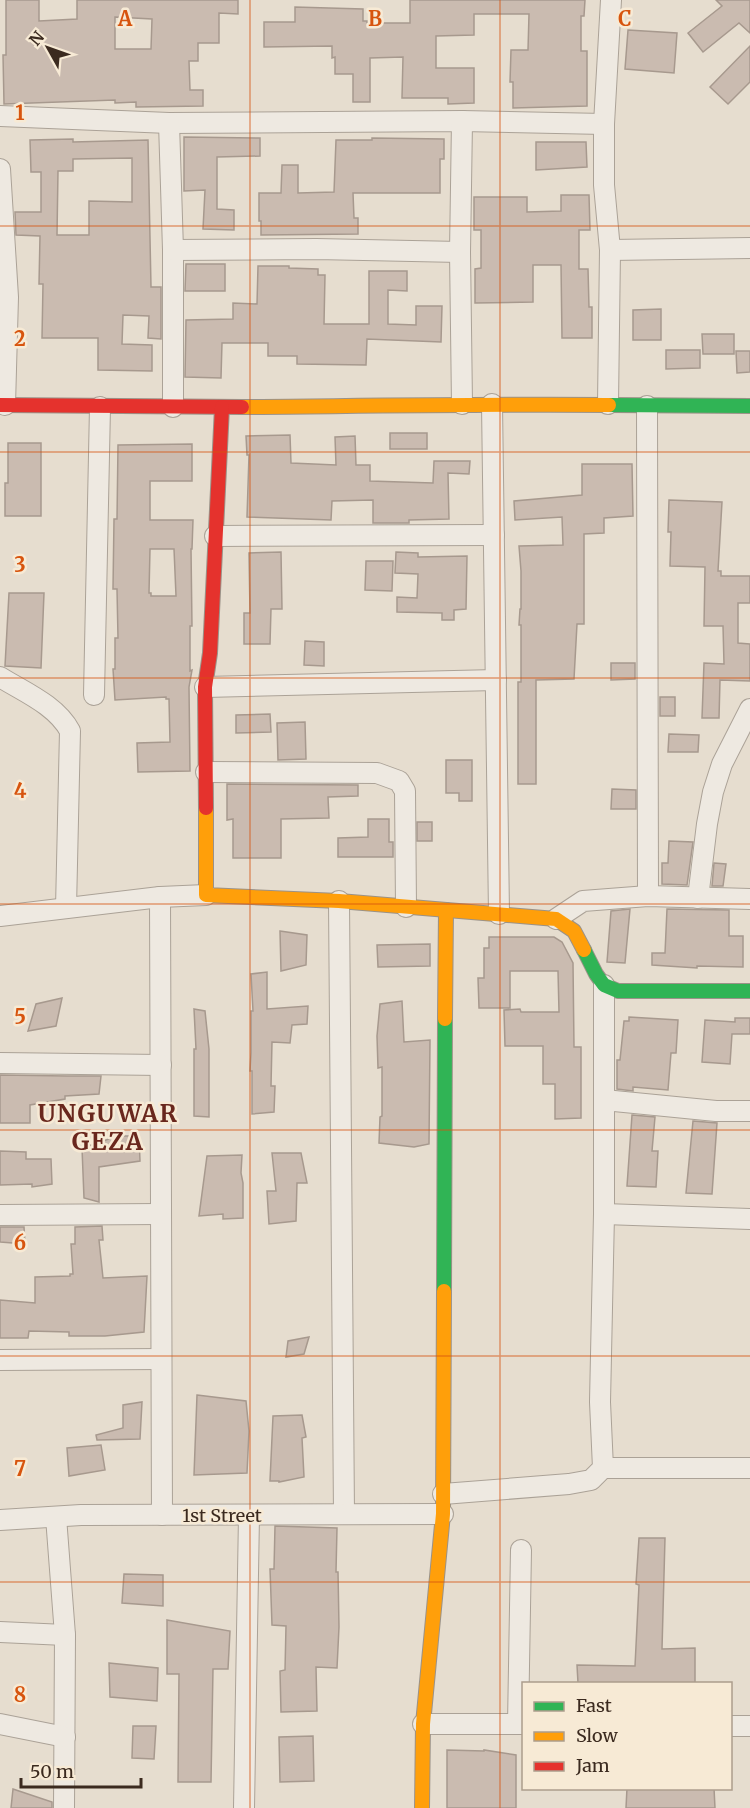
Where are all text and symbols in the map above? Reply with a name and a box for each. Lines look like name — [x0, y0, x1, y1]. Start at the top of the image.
text: A — [117, 6, 133, 31]
text: B — [368, 6, 382, 31]
text: C — [618, 6, 632, 31]
north arrow — [18, 18, 78, 78]
text: N — [25, 27, 48, 50]
text: 1 — [15, 100, 25, 125]
text: 2 — [14, 326, 26, 351]
text: 3 — [14, 552, 26, 577]
text: 4 — [14, 778, 27, 803]
text: 5 — [14, 1004, 26, 1029]
district label: UNGUWAR GEZA — [38, 1098, 178, 1157]
text: 6 — [14, 1230, 26, 1255]
text: 7 — [14, 1456, 26, 1481]
street label: 1st Street — [182, 1504, 262, 1527]
text: 8 — [14, 1682, 26, 1707]
legend — [522, 1682, 732, 1790]
text: Fast — [576, 1694, 612, 1717]
text: Slow — [576, 1724, 619, 1747]
scale bar — [21, 1751, 141, 1789]
text: Jam — [575, 1754, 610, 1777]
text: 50 m — [30, 1760, 74, 1783]

